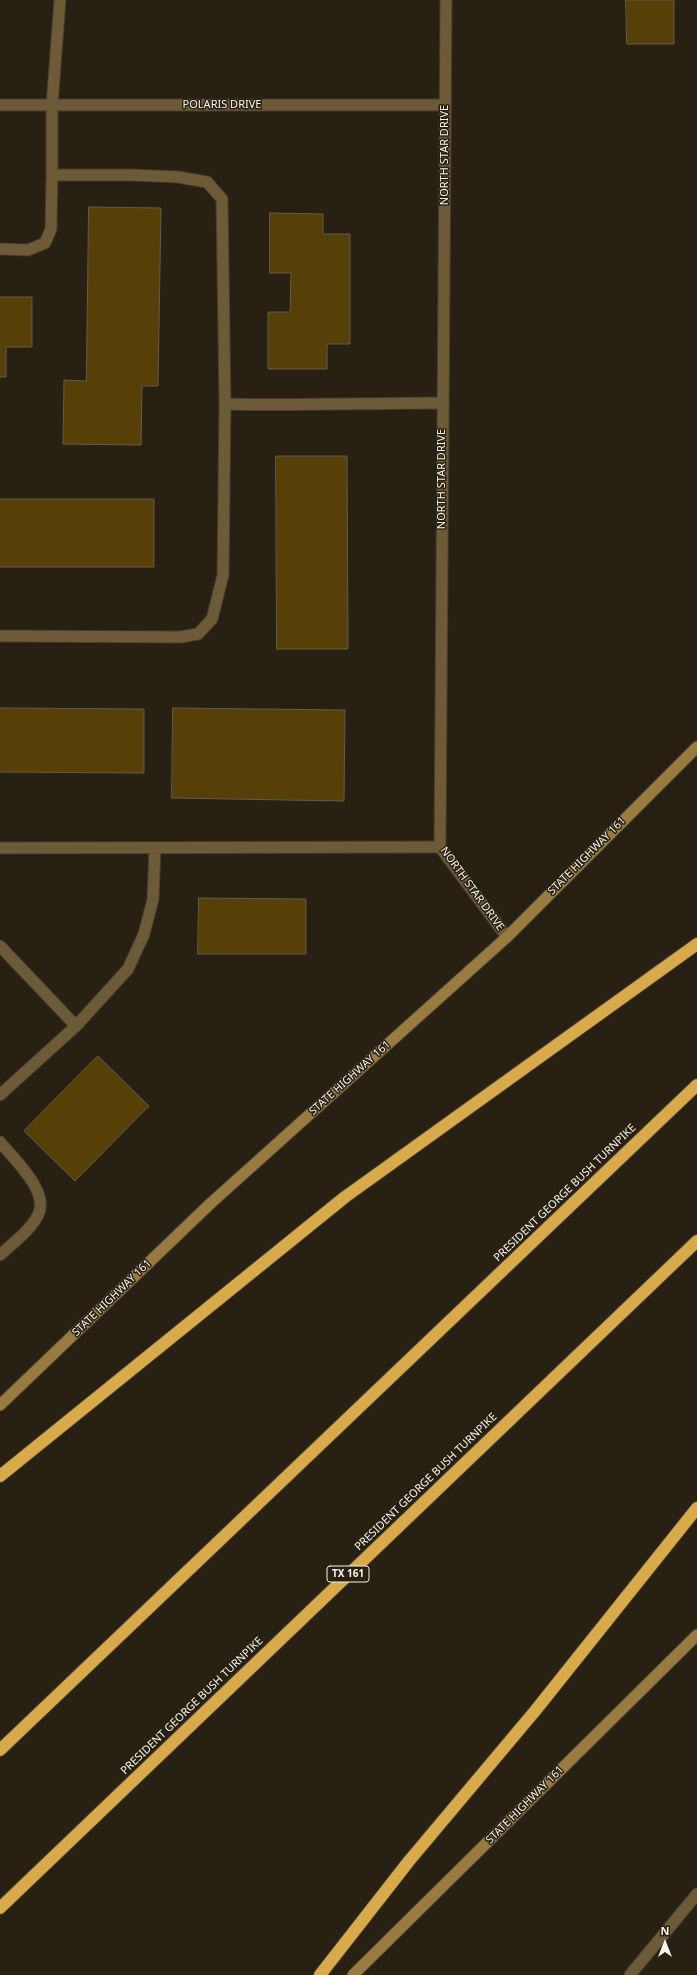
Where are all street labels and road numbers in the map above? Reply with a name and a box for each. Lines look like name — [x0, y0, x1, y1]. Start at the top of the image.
street label: POLARIS DRIVE — [183, 98, 261, 112]
street label: NORTH STAR DRIVE — [438, 105, 452, 205]
street label: NORTH STAR DRIVE — [435, 429, 449, 529]
street label: STATE HIGHWAY 161 — [545, 814, 629, 898]
street label: NORTH STAR DRIVE — [437, 845, 507, 933]
street label: STATE HIGHWAY 161 — [307, 1038, 393, 1118]
street label: PRESIDENT GEORGE BUSH TURNPIKE — [491, 1121, 639, 1265]
street label: STATE HIGHWAY 161 — [70, 1257, 154, 1339]
street label: PRESIDENT GEORGE BUSH TURNPIKE — [352, 1410, 500, 1554]
road number: TX 161 — [327, 1566, 369, 1582]
street label: PRESIDENT GEORGE BUSH TURNPIKE — [118, 1634, 266, 1778]
street label: STATE HIGHWAY 161 — [483, 1763, 567, 1847]

